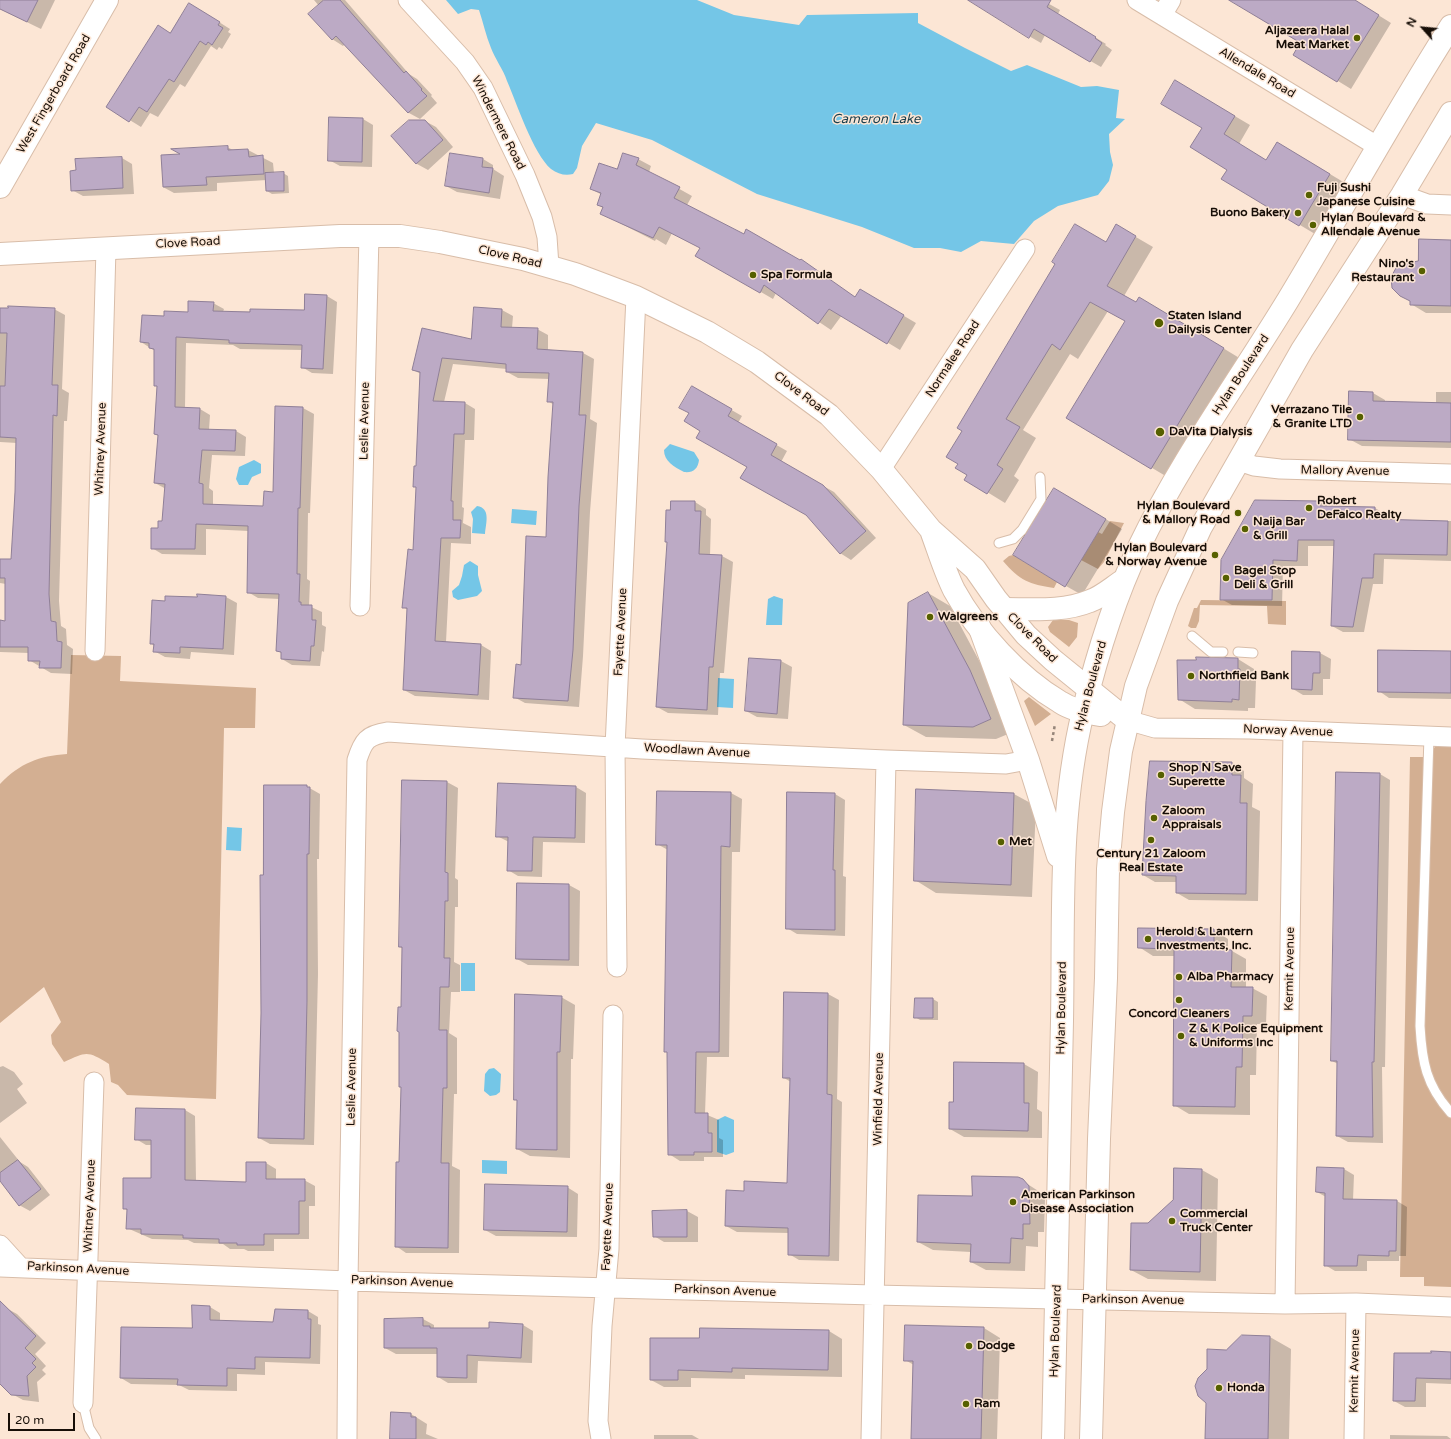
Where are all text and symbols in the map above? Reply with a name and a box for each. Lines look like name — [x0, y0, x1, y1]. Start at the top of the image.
north arrow — [1403, 8, 1443, 48]
text: N — [1404, 15, 1420, 29]
place label: Aljazeera Halal Meat Market — [1265, 24, 1349, 52]
street label: West Fingerboard Road — [14, 32, 94, 156]
marker: Aljazeera Halal Meat Market — [1352, 33, 1362, 43]
street label: Allendale Road — [1216, 45, 1298, 101]
street label: Windermere Road — [468, 74, 528, 172]
water label: Cameron Lake — [832, 112, 920, 128]
place label: Fuji Sushi Japanese Cuisine — [1317, 181, 1415, 209]
marker: Fuji Sushi Japanese Cuisine — [1304, 190, 1314, 200]
place label: Buono Bakery — [1210, 206, 1290, 220]
marker: Buono Bakery — [1293, 208, 1303, 218]
place label: Hylan Boulevard & Allendale Avenue — [1321, 211, 1426, 239]
marker: Hylan Boulevard & Allendale Avenue — [1308, 220, 1318, 230]
street label: Clove Road — [155, 234, 221, 252]
street label: Clove Road — [477, 243, 543, 271]
place label: Nino's Restaurant — [1351, 257, 1414, 285]
marker: Nino's Restaurant — [1417, 266, 1427, 276]
place label: Spa Formula — [761, 268, 832, 282]
marker: Spa Formula — [748, 270, 758, 280]
place label: Staten Island Dailysis Center — [1168, 309, 1252, 337]
marker: Staten Island Dailysis Center — [1153, 317, 1165, 329]
street label: Normalee Road — [923, 318, 983, 400]
street label: Hylan Boulevard — [1210, 332, 1272, 418]
street label: Clove Road — [771, 369, 831, 419]
street label: Leslie Avenue — [357, 382, 373, 460]
street label: Whitney Avenue — [92, 402, 110, 496]
place label: Verrazano Tile & Granite LTD — [1271, 403, 1352, 431]
marker: Verrazano Tile & Granite LTD — [1355, 412, 1365, 422]
place label: DaVita Dialysis — [1169, 425, 1252, 439]
marker: DaVita Dialysis — [1154, 426, 1166, 438]
street label: Mallory Avenue — [1301, 463, 1389, 479]
place label: Robert DeFalco Realty — [1317, 494, 1401, 522]
place label: Hylan Boulevard & Mallory Road — [1137, 499, 1230, 527]
marker: Robert DeFalco Realty — [1304, 503, 1314, 513]
marker: Hylan Boulevard & Mallory Road — [1233, 508, 1243, 518]
place label: Naija Bar & Grill — [1253, 515, 1305, 543]
marker: Naija Bar & Grill — [1240, 524, 1250, 534]
place label: Hylan Boulevard & Norway Avenue — [1105, 541, 1207, 569]
marker: Hylan Boulevard & Norway Avenue — [1210, 550, 1220, 560]
place label: Bagel Stop Deli & Grill — [1234, 564, 1296, 592]
marker: Bagel Stop Deli & Grill — [1221, 573, 1231, 583]
street label: Fayette Avenue — [612, 588, 630, 676]
place label: Walgreens — [938, 610, 998, 624]
street label: Clove Road — [1004, 610, 1060, 666]
marker: Walgreens — [925, 612, 935, 622]
street label: Hylan Boulevard — [1072, 639, 1110, 733]
place label: Northfield Bank — [1199, 669, 1289, 683]
marker: Northfield Bank — [1186, 671, 1196, 681]
street label: Norway Avenue — [1243, 722, 1333, 740]
street label: Woodlawn Avenue — [644, 741, 750, 761]
place label: Shop N Save Superette — [1169, 761, 1241, 789]
marker: Shop N Save Superette — [1156, 770, 1166, 780]
place label: Zaloom Appraisals — [1162, 804, 1222, 832]
marker: Zaloom Appraisals — [1149, 813, 1159, 823]
place label: Met — [1009, 835, 1032, 849]
marker: Century 21 Zaloom Real Estate — [1146, 835, 1156, 845]
marker: Met — [996, 837, 1006, 847]
place label: Century 21 Zaloom Real Estate — [1096, 847, 1206, 875]
place label: Herold & Lantern Investments, Inc. — [1156, 925, 1253, 953]
street label: Kermit Avenue — [1282, 927, 1298, 1011]
marker: Herold & Lantern Investments, Inc. — [1143, 934, 1153, 944]
street label: Hylan Boulevard — [1054, 961, 1070, 1055]
place label: Alba Pharmacy — [1187, 970, 1274, 984]
marker: Alba Pharmacy — [1174, 972, 1184, 982]
marker: Concord Cleaners — [1174, 995, 1184, 1005]
place label: Concord Cleaners — [1129, 1007, 1229, 1021]
place label: Z & K Police Equipment & Uniforms Inc — [1189, 1022, 1323, 1050]
marker: Z & K Police Equipment & Uniforms Inc — [1176, 1031, 1186, 1041]
street label: Leslie Avenue — [344, 1048, 360, 1126]
street label: Winfield Avenue — [871, 1052, 887, 1146]
street label: Whitney Avenue — [81, 1159, 99, 1253]
street label: Fayette Avenue — [599, 1183, 617, 1271]
place label: American Parkinson Disease Association — [1021, 1188, 1135, 1216]
marker: American Parkinson Disease Association — [1008, 1197, 1018, 1207]
place label: Commercial Truck Center — [1180, 1207, 1253, 1235]
marker: Commercial Truck Center — [1167, 1216, 1177, 1226]
street label: Parkinson Avenue — [27, 1259, 129, 1279]
street label: Parkinson Avenue — [351, 1273, 453, 1291]
street label: Parkinson Avenue — [674, 1282, 776, 1300]
street label: Hylan Boulevard — [1047, 1284, 1065, 1378]
street label: Parkinson Avenue — [1082, 1292, 1184, 1308]
street label: Kermit Avenue — [1347, 1329, 1363, 1413]
place label: Dodge — [977, 1339, 1015, 1353]
marker: Dodge — [964, 1341, 974, 1351]
place label: Honda — [1227, 1381, 1265, 1395]
marker: Honda — [1214, 1383, 1224, 1393]
place label: Ram — [974, 1397, 1000, 1411]
marker: Ram — [961, 1399, 971, 1409]
scale bar — [10, 1405, 77, 1431]
text: 20 m — [15, 1413, 44, 1427]

